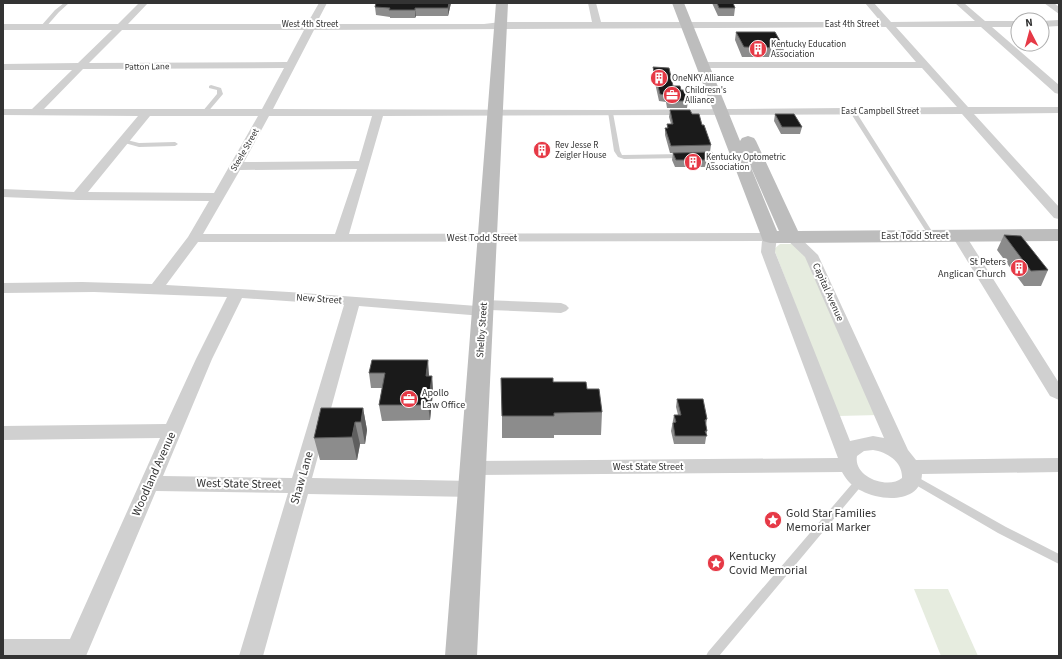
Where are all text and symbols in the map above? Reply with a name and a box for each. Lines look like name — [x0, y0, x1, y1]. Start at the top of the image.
north arrow — [1010, 12, 1050, 52]
text: N — [1025, 15, 1033, 30]
street label: West 4th Street — [282, 18, 338, 31]
street label: East 4th Street — [825, 18, 879, 31]
place label: Kentucky Education Association — [771, 38, 846, 61]
building icon: Kentucky Education Association — [748, 39, 768, 59]
street label: Patton Lane — [124, 60, 170, 74]
building icon: OneNKY Alliance — [649, 68, 669, 88]
place label: OneNKY Alliance — [672, 72, 734, 85]
place label: Childresn's Alliance — [685, 84, 727, 107]
office icon: Childresn's Alliance — [662, 85, 682, 105]
street label: East Campbell Street — [841, 105, 919, 118]
street label: Steele Street — [227, 126, 263, 174]
place label: Rev Jesse R Zeigler House — [555, 139, 607, 162]
building icon: Rev Jesse R Zeigler House — [532, 140, 552, 160]
place label: Kentucky Optometric Association — [706, 151, 786, 174]
building icon: Kentucky Optometric Association — [683, 152, 703, 172]
street label: East Todd Street — [881, 229, 950, 243]
street label: West Todd Street — [447, 231, 518, 245]
place label: St Peters Anglican Church — [938, 255, 1006, 281]
building icon: St Peters Anglican Church — [1009, 258, 1029, 278]
street label: Capital Avenue — [809, 261, 847, 323]
street label: New Street — [296, 290, 343, 308]
street label: Shelby Street — [473, 301, 491, 358]
place label: Apollo Law Office — [422, 386, 465, 412]
office icon: Apollo Law Office — [399, 389, 419, 409]
street label: Woodland Avenue — [128, 429, 180, 519]
street label: Shaw Lane — [286, 449, 318, 506]
street label: West State Street — [613, 460, 684, 474]
street label: West State Street — [196, 475, 282, 493]
place label: Gold Star Families Memorial Marker — [786, 505, 876, 536]
place icon: Gold Star Families Memorial Marker — [763, 510, 783, 530]
place label: Kentucky Covid Memorial — [729, 548, 807, 579]
place icon: Kentucky Covid Memorial — [706, 553, 726, 573]

